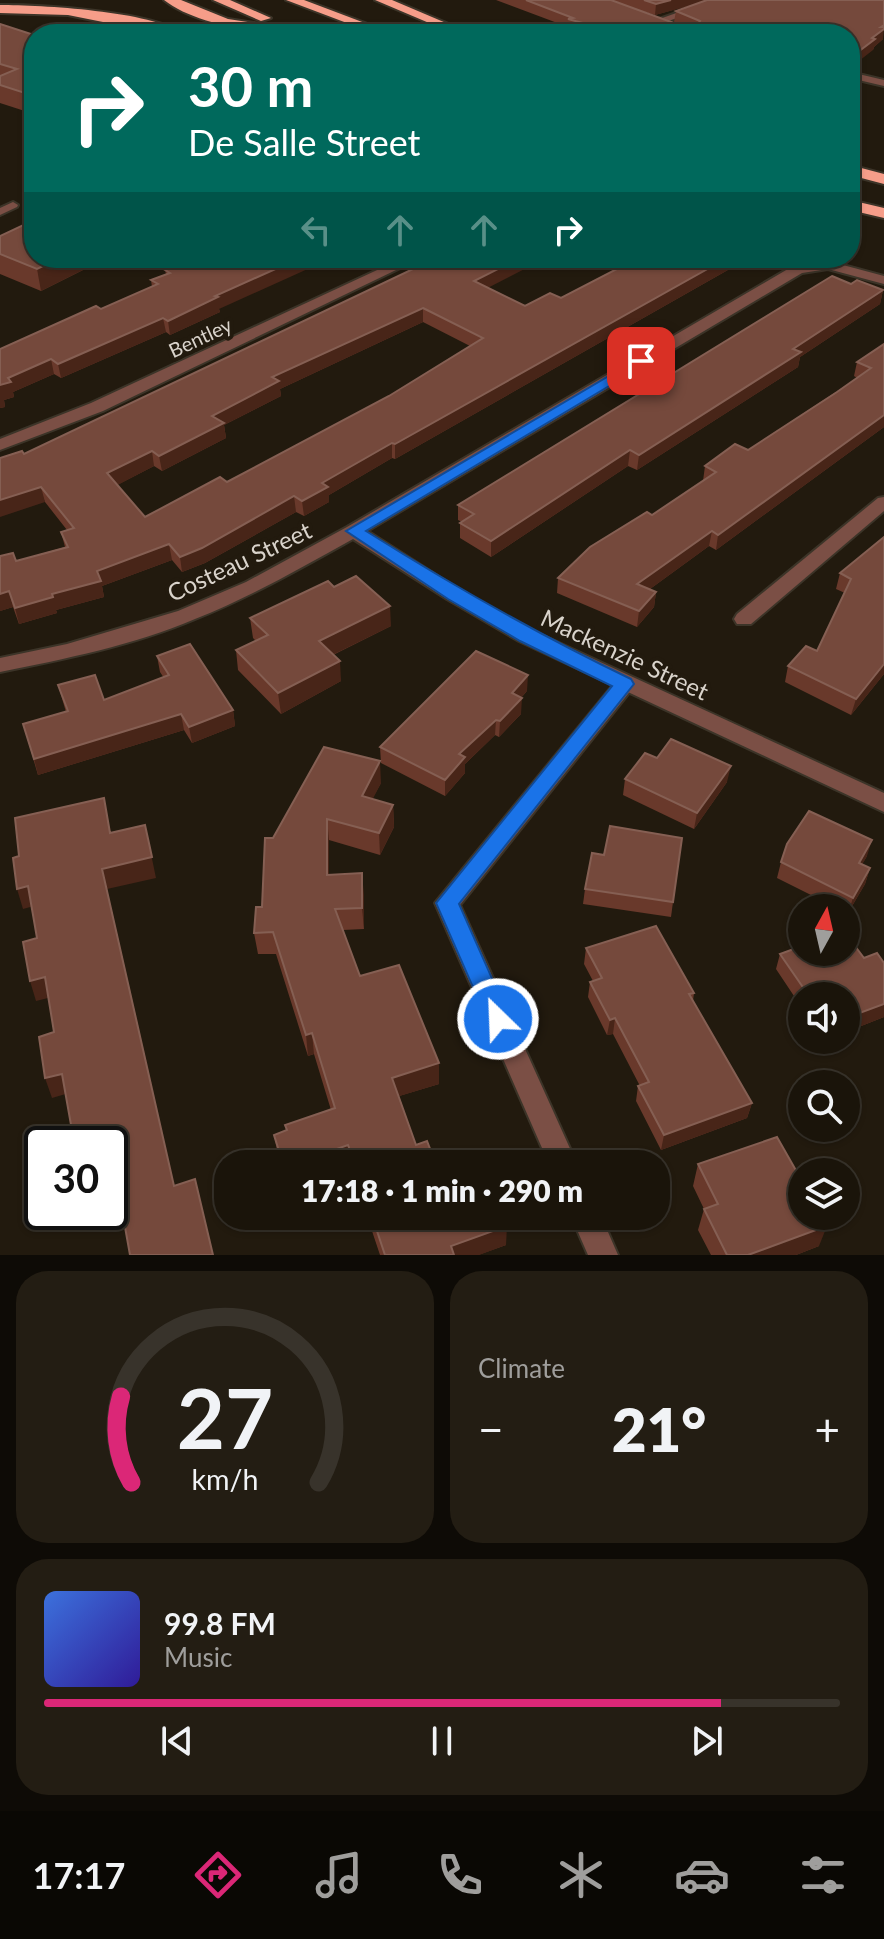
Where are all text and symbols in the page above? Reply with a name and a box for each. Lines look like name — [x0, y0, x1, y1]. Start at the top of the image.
text: 30 m — [188, 52, 313, 119]
icon: right — [56, 56, 160, 160]
text: De Salle Street — [188, 120, 421, 164]
icon: left — [294, 208, 338, 252]
icon: ahead — [378, 208, 422, 252]
icon: ahead — [462, 208, 506, 252]
icon: right — [546, 208, 590, 252]
street label: Bentley — [165, 312, 236, 362]
pin — [607, 327, 675, 395]
icon: arrive — [619, 339, 663, 383]
street label: Costeau Street — [162, 515, 316, 607]
street label: Mackenzie Street — [537, 603, 714, 706]
north arrow — [788, 894, 860, 966]
map controls — [788, 894, 860, 1230]
position arrow — [456, 977, 540, 1061]
button: sound — [788, 982, 860, 1054]
button: search — [788, 1070, 860, 1142]
speed limit sign: 30 — [24, 1126, 128, 1230]
button: layers — [788, 1158, 860, 1230]
text: 17:18 · 1 min · 290 m — [301, 1172, 583, 1208]
text: Climate — [478, 1352, 565, 1384]
text: 27 — [177, 1367, 273, 1467]
text: 21° — [612, 1393, 706, 1465]
text: − — [478, 1403, 504, 1455]
text: + — [814, 1403, 840, 1455]
text: km/h — [192, 1462, 258, 1496]
text: 99.8 FM — [164, 1605, 276, 1641]
text: Music — [164, 1641, 232, 1673]
icon: previous — [155, 1719, 199, 1763]
icon: pause — [420, 1719, 464, 1763]
icon: next — [685, 1719, 729, 1763]
icon: directions — [190, 1847, 246, 1903]
icon: music — [311, 1847, 367, 1903]
icon: phone — [432, 1847, 488, 1903]
icon: climate — [553, 1847, 609, 1903]
icon: car — [674, 1847, 730, 1903]
icon: filters — [795, 1847, 851, 1903]
text: 17:17 — [33, 1853, 125, 1897]

